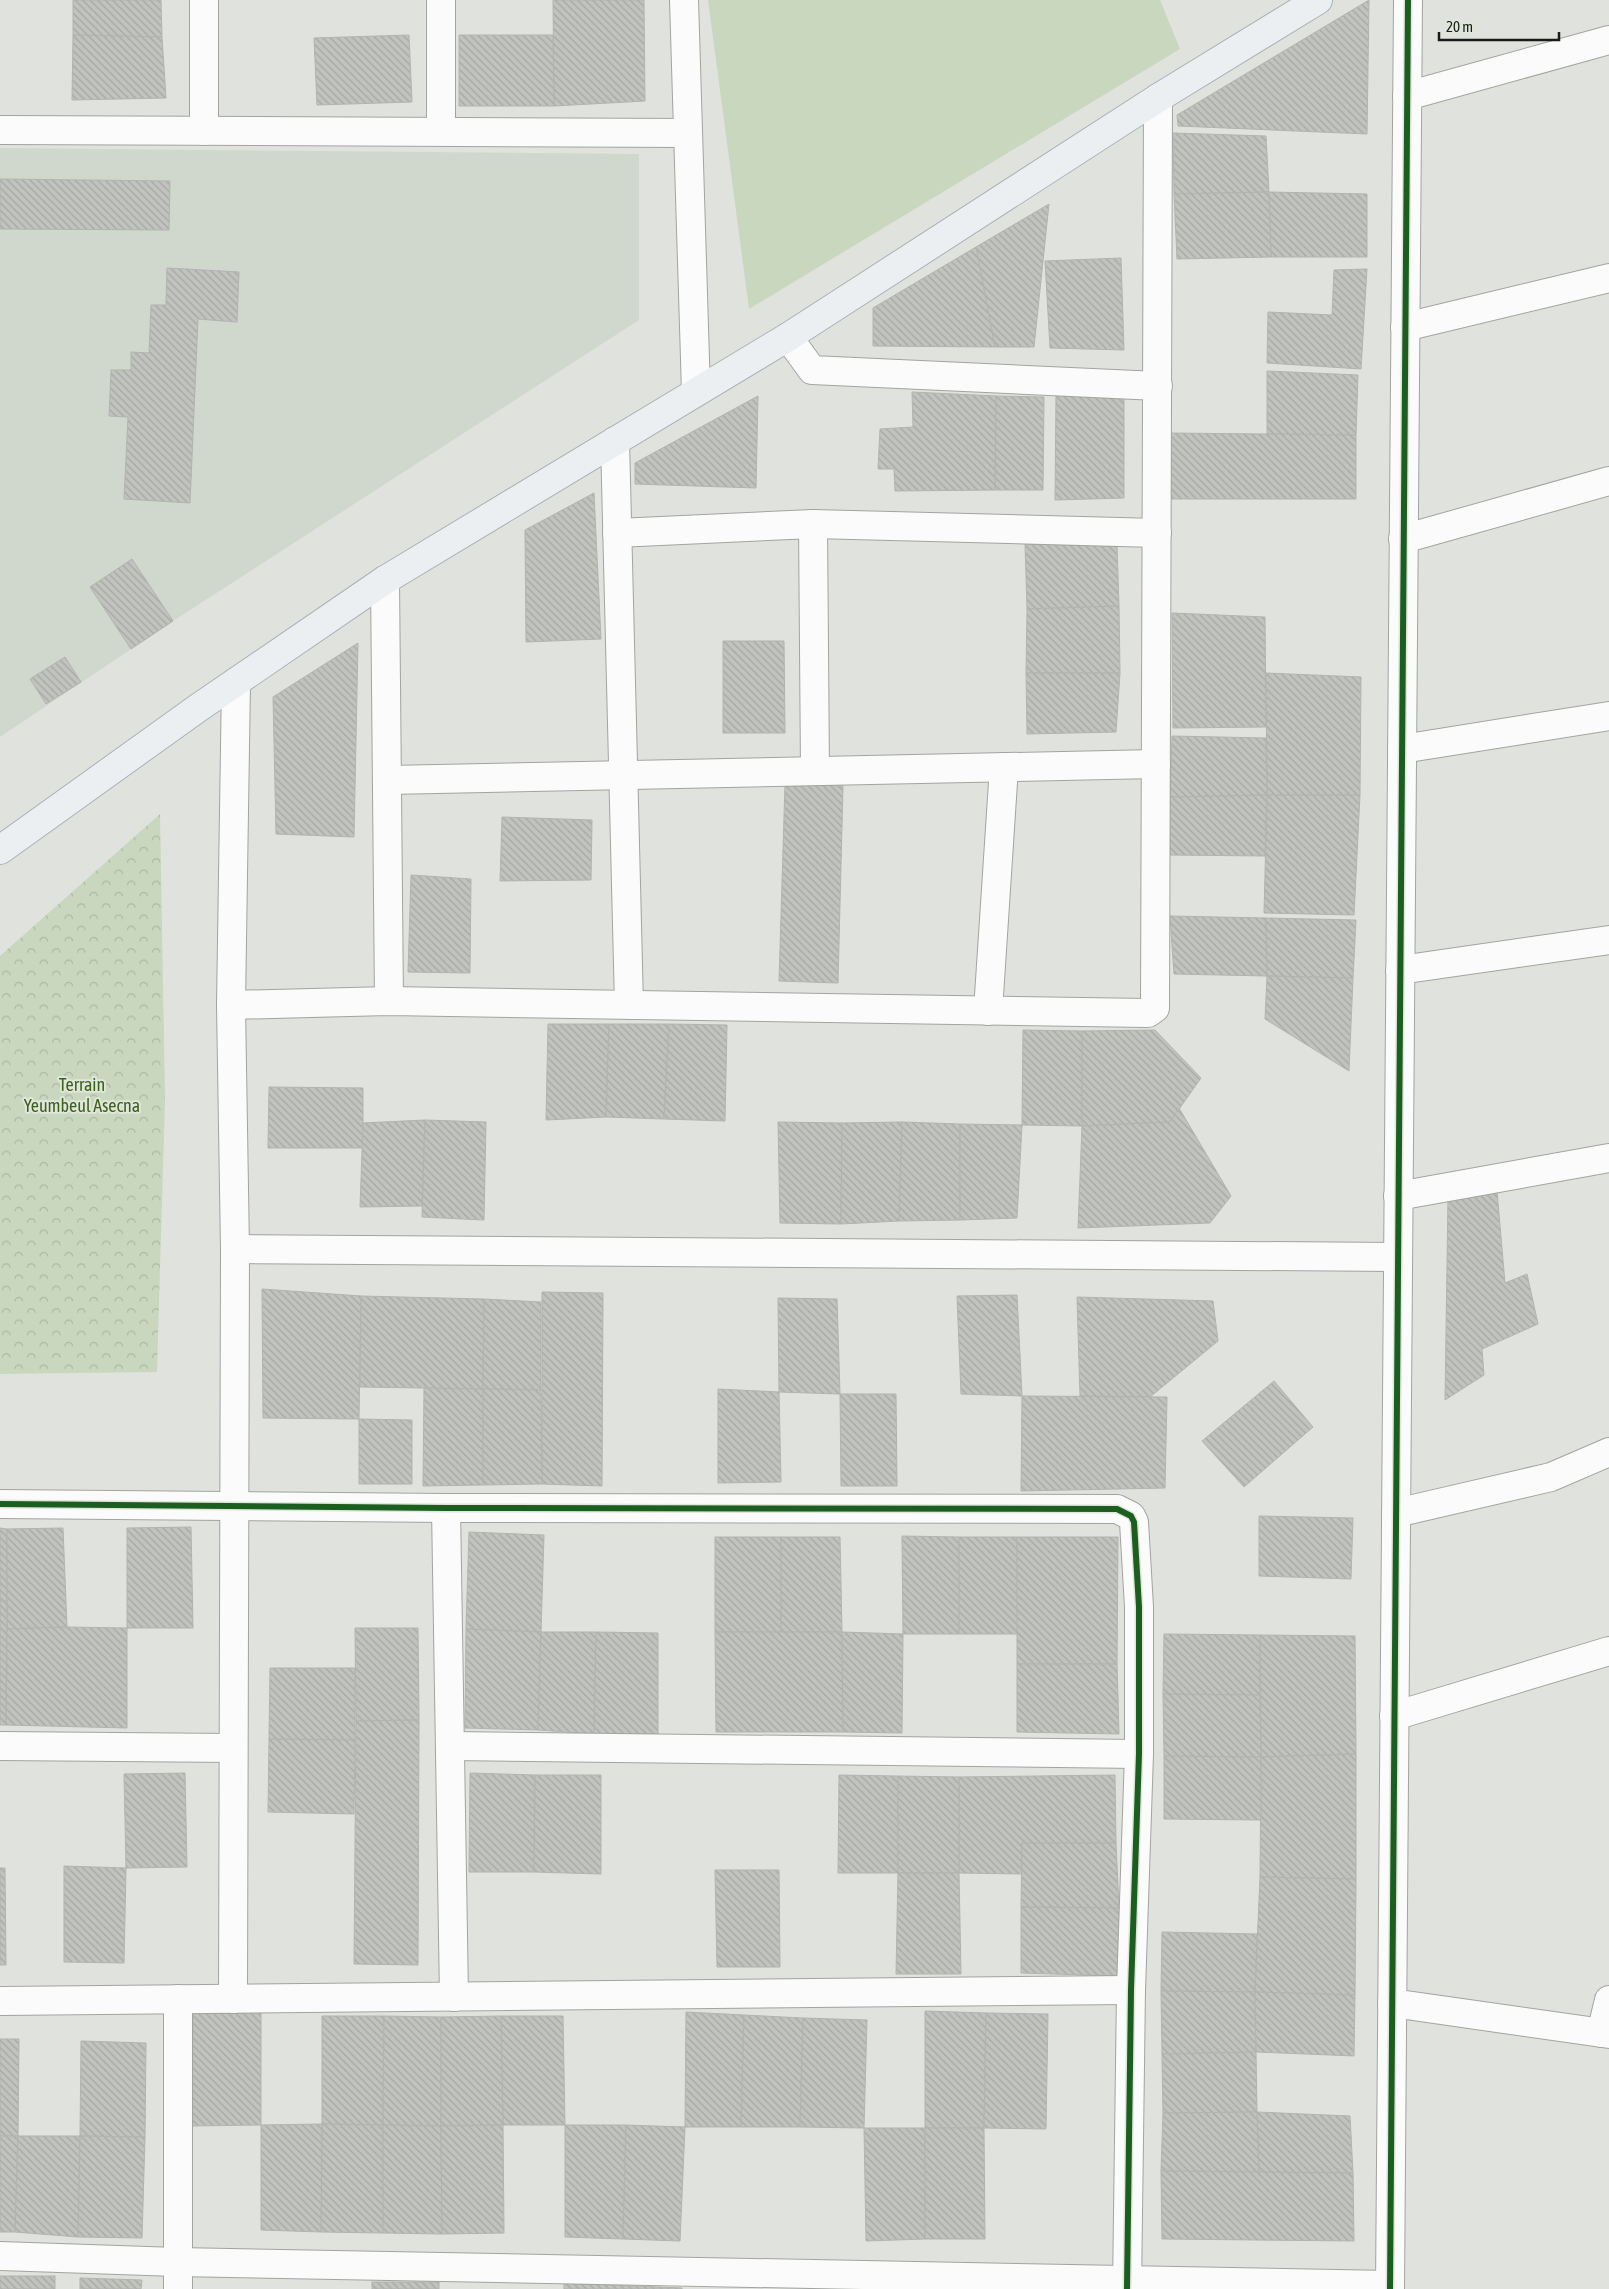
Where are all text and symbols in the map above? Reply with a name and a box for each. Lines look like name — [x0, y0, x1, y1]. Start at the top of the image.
scale bar — [1439, 10, 1559, 42]
text: 20 m — [1446, 18, 1473, 35]
park label: Terrain Yeumbeul Asecna — [24, 1074, 140, 1116]

